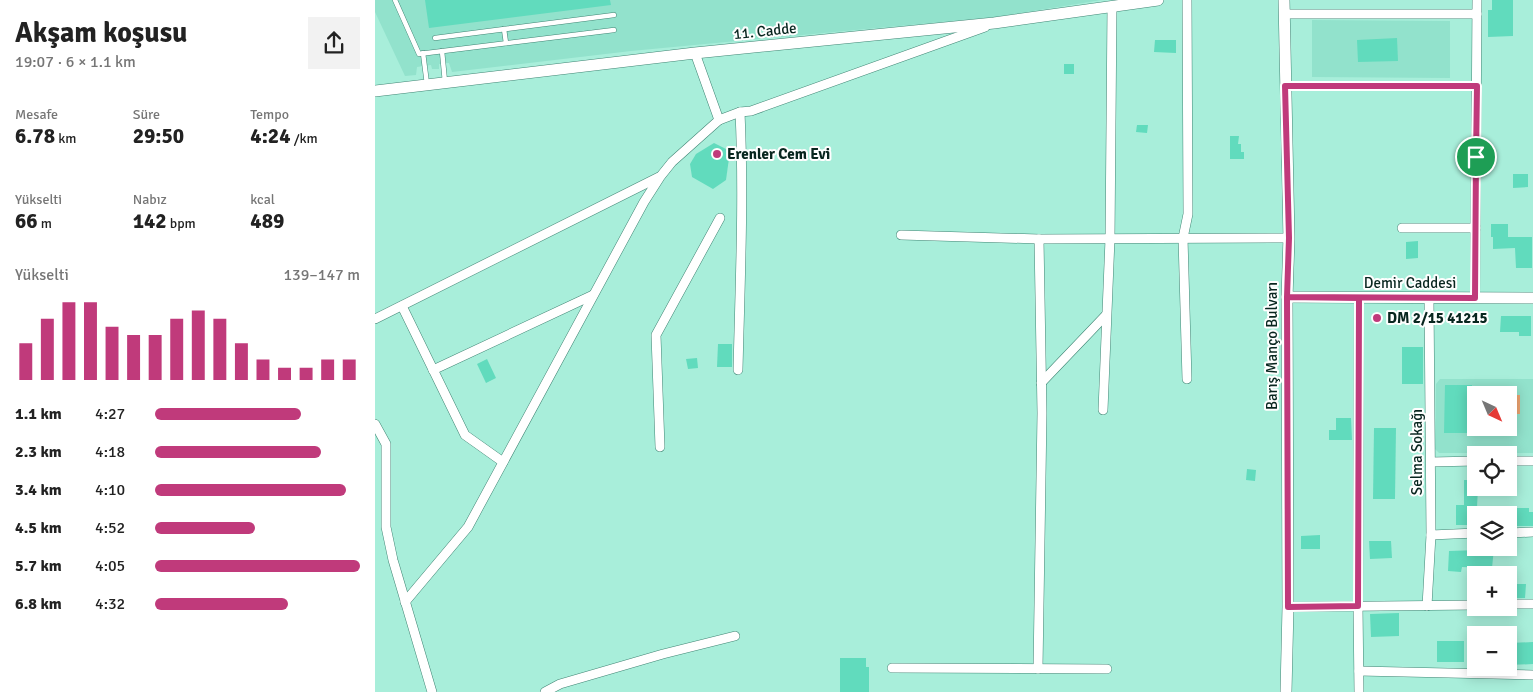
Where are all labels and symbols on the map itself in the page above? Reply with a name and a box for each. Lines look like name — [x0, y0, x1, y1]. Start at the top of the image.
street label: 11. Cadde — [733, 19, 797, 43]
pin — [1455, 136, 1497, 178]
place label: Erenler Cem Evi — [727, 145, 830, 163]
marker: Erenler Cem Evi — [711, 148, 723, 160]
street label: Demir Caddesi — [1364, 274, 1456, 292]
street label: Barış Manço Bulvarı — [1263, 282, 1281, 410]
place label: DM 2/15 41215 — [1387, 309, 1488, 327]
marker: DM 2/15 41215 — [1371, 312, 1383, 324]
north arrow — [1467, 386, 1517, 436]
street label: Selma Sokağı — [1408, 409, 1426, 495]

